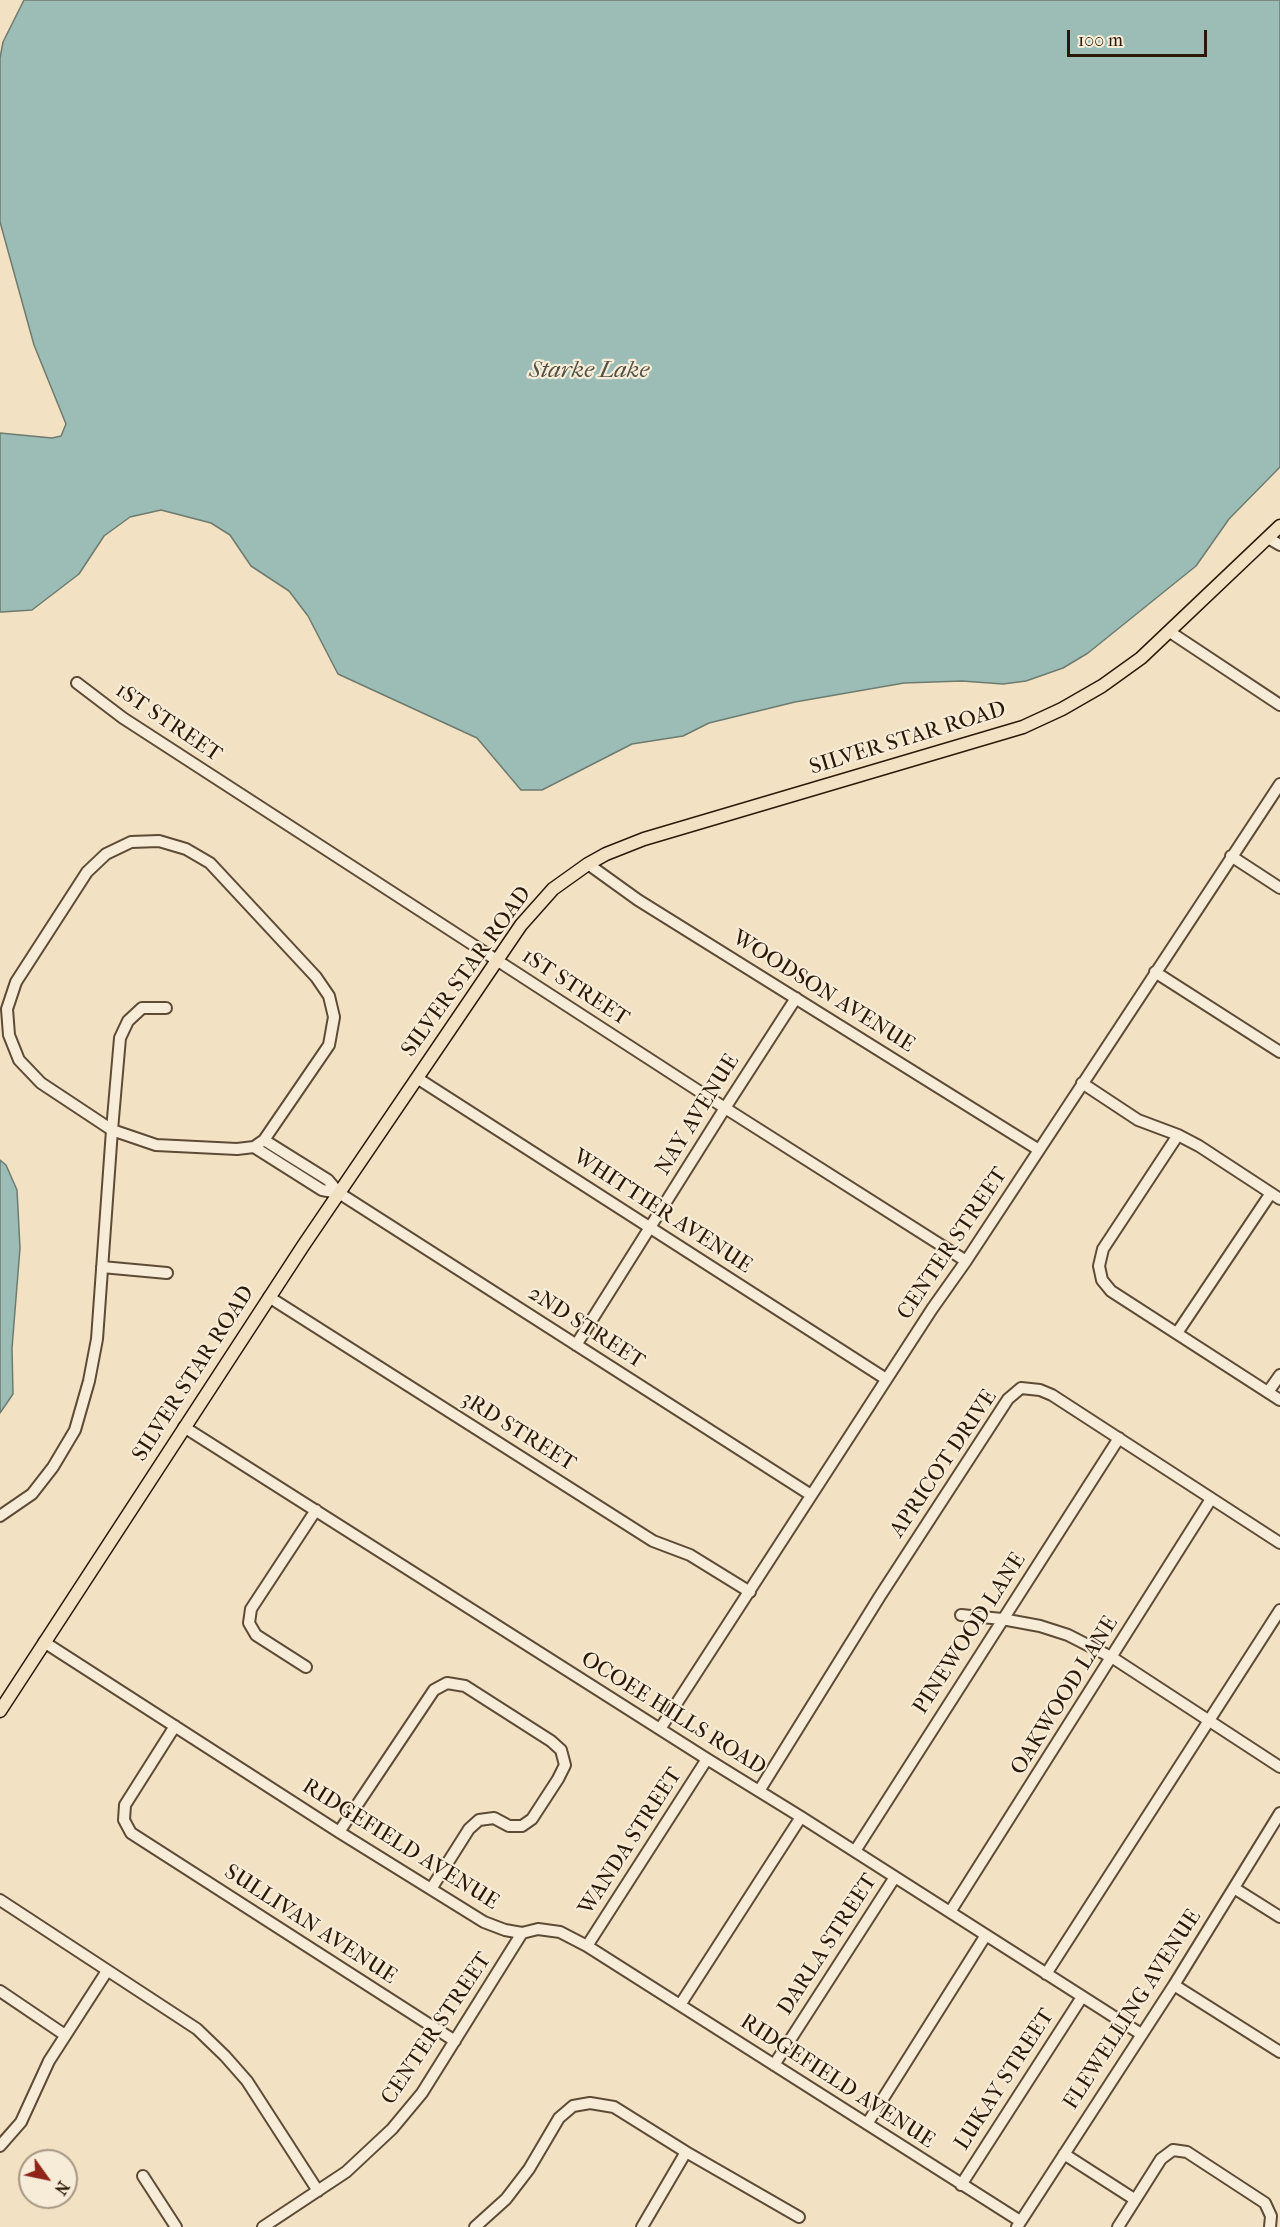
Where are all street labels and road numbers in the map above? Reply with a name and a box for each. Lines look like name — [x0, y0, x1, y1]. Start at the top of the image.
street label: 1ST STREET — [110, 678, 226, 768]
street label: SILVER STAR ROAD — [807, 697, 1009, 781]
street label: SILVER STAR ROAD — [396, 882, 538, 1062]
street label: WOODSON AVENUE — [727, 925, 919, 1059]
street label: 1ST STREET — [516, 944, 634, 1032]
street label: NAY AVENUE — [650, 1050, 746, 1180]
street label: WHITTIER AVENUE — [567, 1144, 757, 1280]
street label: CENTER STREET — [892, 1163, 1014, 1325]
street label: SILVER STAR ROAD — [127, 1281, 261, 1467]
street label: 2ND STREET — [523, 1281, 649, 1375]
street label: APRICOT DRIVE — [885, 1385, 1003, 1543]
street label: 3RD STREET — [456, 1386, 580, 1478]
street label: PINEWOOD LANE — [908, 1548, 1032, 1720]
street label: OAKWOOD LANE — [1006, 1612, 1124, 1780]
street label: OCOEE HILLS ROAD — [576, 1646, 770, 1782]
street label: WANDA STREET — [574, 1763, 688, 1921]
street label: RIDGEFIELD AVENUE — [297, 1774, 503, 1916]
street label: SULLIVAN AVENUE — [219, 1859, 401, 1991]
street label: DARLA STREET — [773, 1869, 883, 2021]
street label: FLEWELLING AVENUE — [1058, 1905, 1208, 2115]
street label: CENTER STREET — [376, 1948, 498, 2110]
street label: LUKAY STREET — [950, 2004, 1060, 2156]
street label: RIDGEFIELD AVENUE — [735, 2009, 939, 2155]

